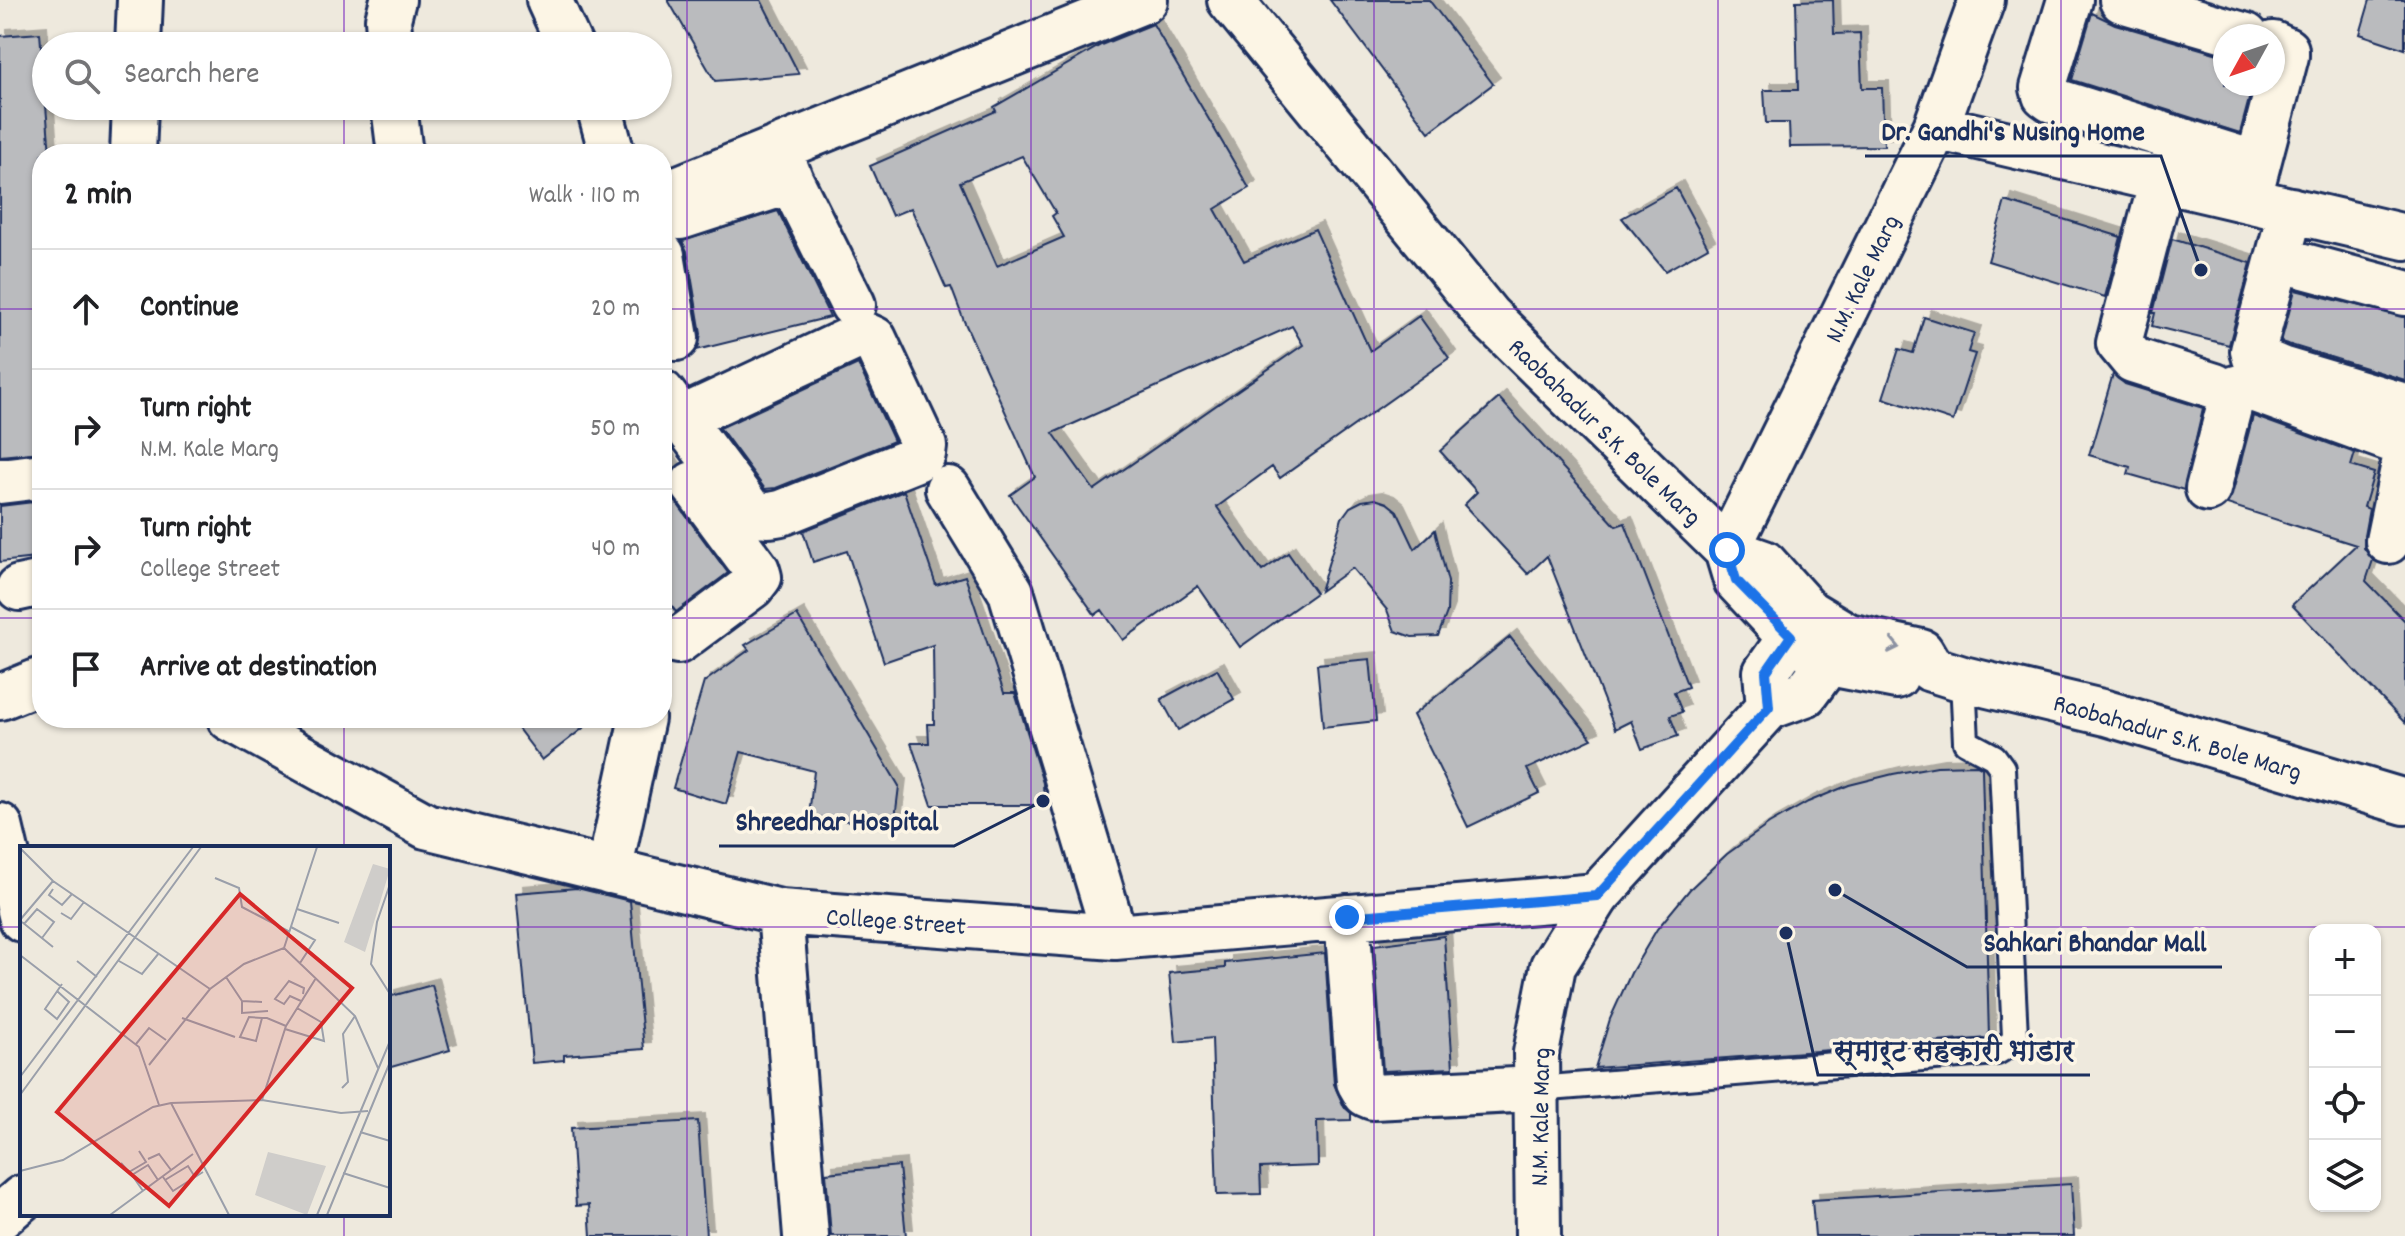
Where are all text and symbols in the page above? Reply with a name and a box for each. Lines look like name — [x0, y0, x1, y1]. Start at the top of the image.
north arrow — [2213, 24, 2285, 96]
search box — [32, 32, 672, 120]
icon: search — [60, 54, 104, 98]
text: Search here — [124, 55, 260, 98]
callout: Dr. Gandhi's Nusing Home — [1865, 104, 2161, 156]
text: Dr. Gandhi's Nusing Home — [1881, 115, 2145, 155]
text: 2 min — [64, 172, 132, 221]
text: Walk · 110 m — [529, 178, 640, 215]
street label: N.M. Kale Marg — [1817, 209, 1911, 350]
icon: ahead — [64, 287, 108, 331]
text: Continue — [140, 288, 239, 331]
text: 20 m — [591, 291, 640, 328]
street label: Raobahadur S.K. Bole Marg — [1498, 331, 1709, 536]
text: Turn right — [140, 389, 251, 432]
icon: right — [64, 407, 108, 451]
text: 50 m — [590, 411, 640, 448]
text: N.M. Kale Marg — [140, 432, 279, 469]
text: Turn right — [140, 509, 251, 552]
icon: right — [64, 527, 108, 571]
text: 40 m — [591, 531, 640, 568]
route start — [1709, 532, 1745, 568]
text: College Street — [140, 552, 280, 589]
one-way arrow — [1887, 637, 1901, 654]
icon: arrive — [64, 647, 108, 691]
text: Arrive at destination — [140, 648, 377, 691]
street label: Raobahadur S.K. Bole Marg — [2048, 686, 2306, 793]
callout: Shreedhar Hospital — [719, 794, 954, 846]
text: Shreedhar Hospital — [736, 805, 939, 845]
inset map — [20, 846, 390, 1216]
route end — [1329, 899, 1365, 935]
street label: College Street — [825, 900, 967, 947]
callout: Sahkari Bhandar Mall — [1967, 915, 2222, 967]
map controls — [2309, 924, 2381, 1212]
button: + — [2309, 924, 2381, 996]
text: Sahkari Bhandar Mall — [1984, 926, 2207, 966]
button: − — [2309, 996, 2381, 1068]
callout: स्मार्ट सहकारी भांडार — [1818, 1023, 2090, 1075]
text: स्मार्ट सहकारी भांडार — [1833, 1033, 2075, 1074]
street label: N.M. Kale Marg — [1523, 1047, 1562, 1187]
button: locate — [2309, 1068, 2381, 1140]
button: layers — [2309, 1140, 2381, 1212]

